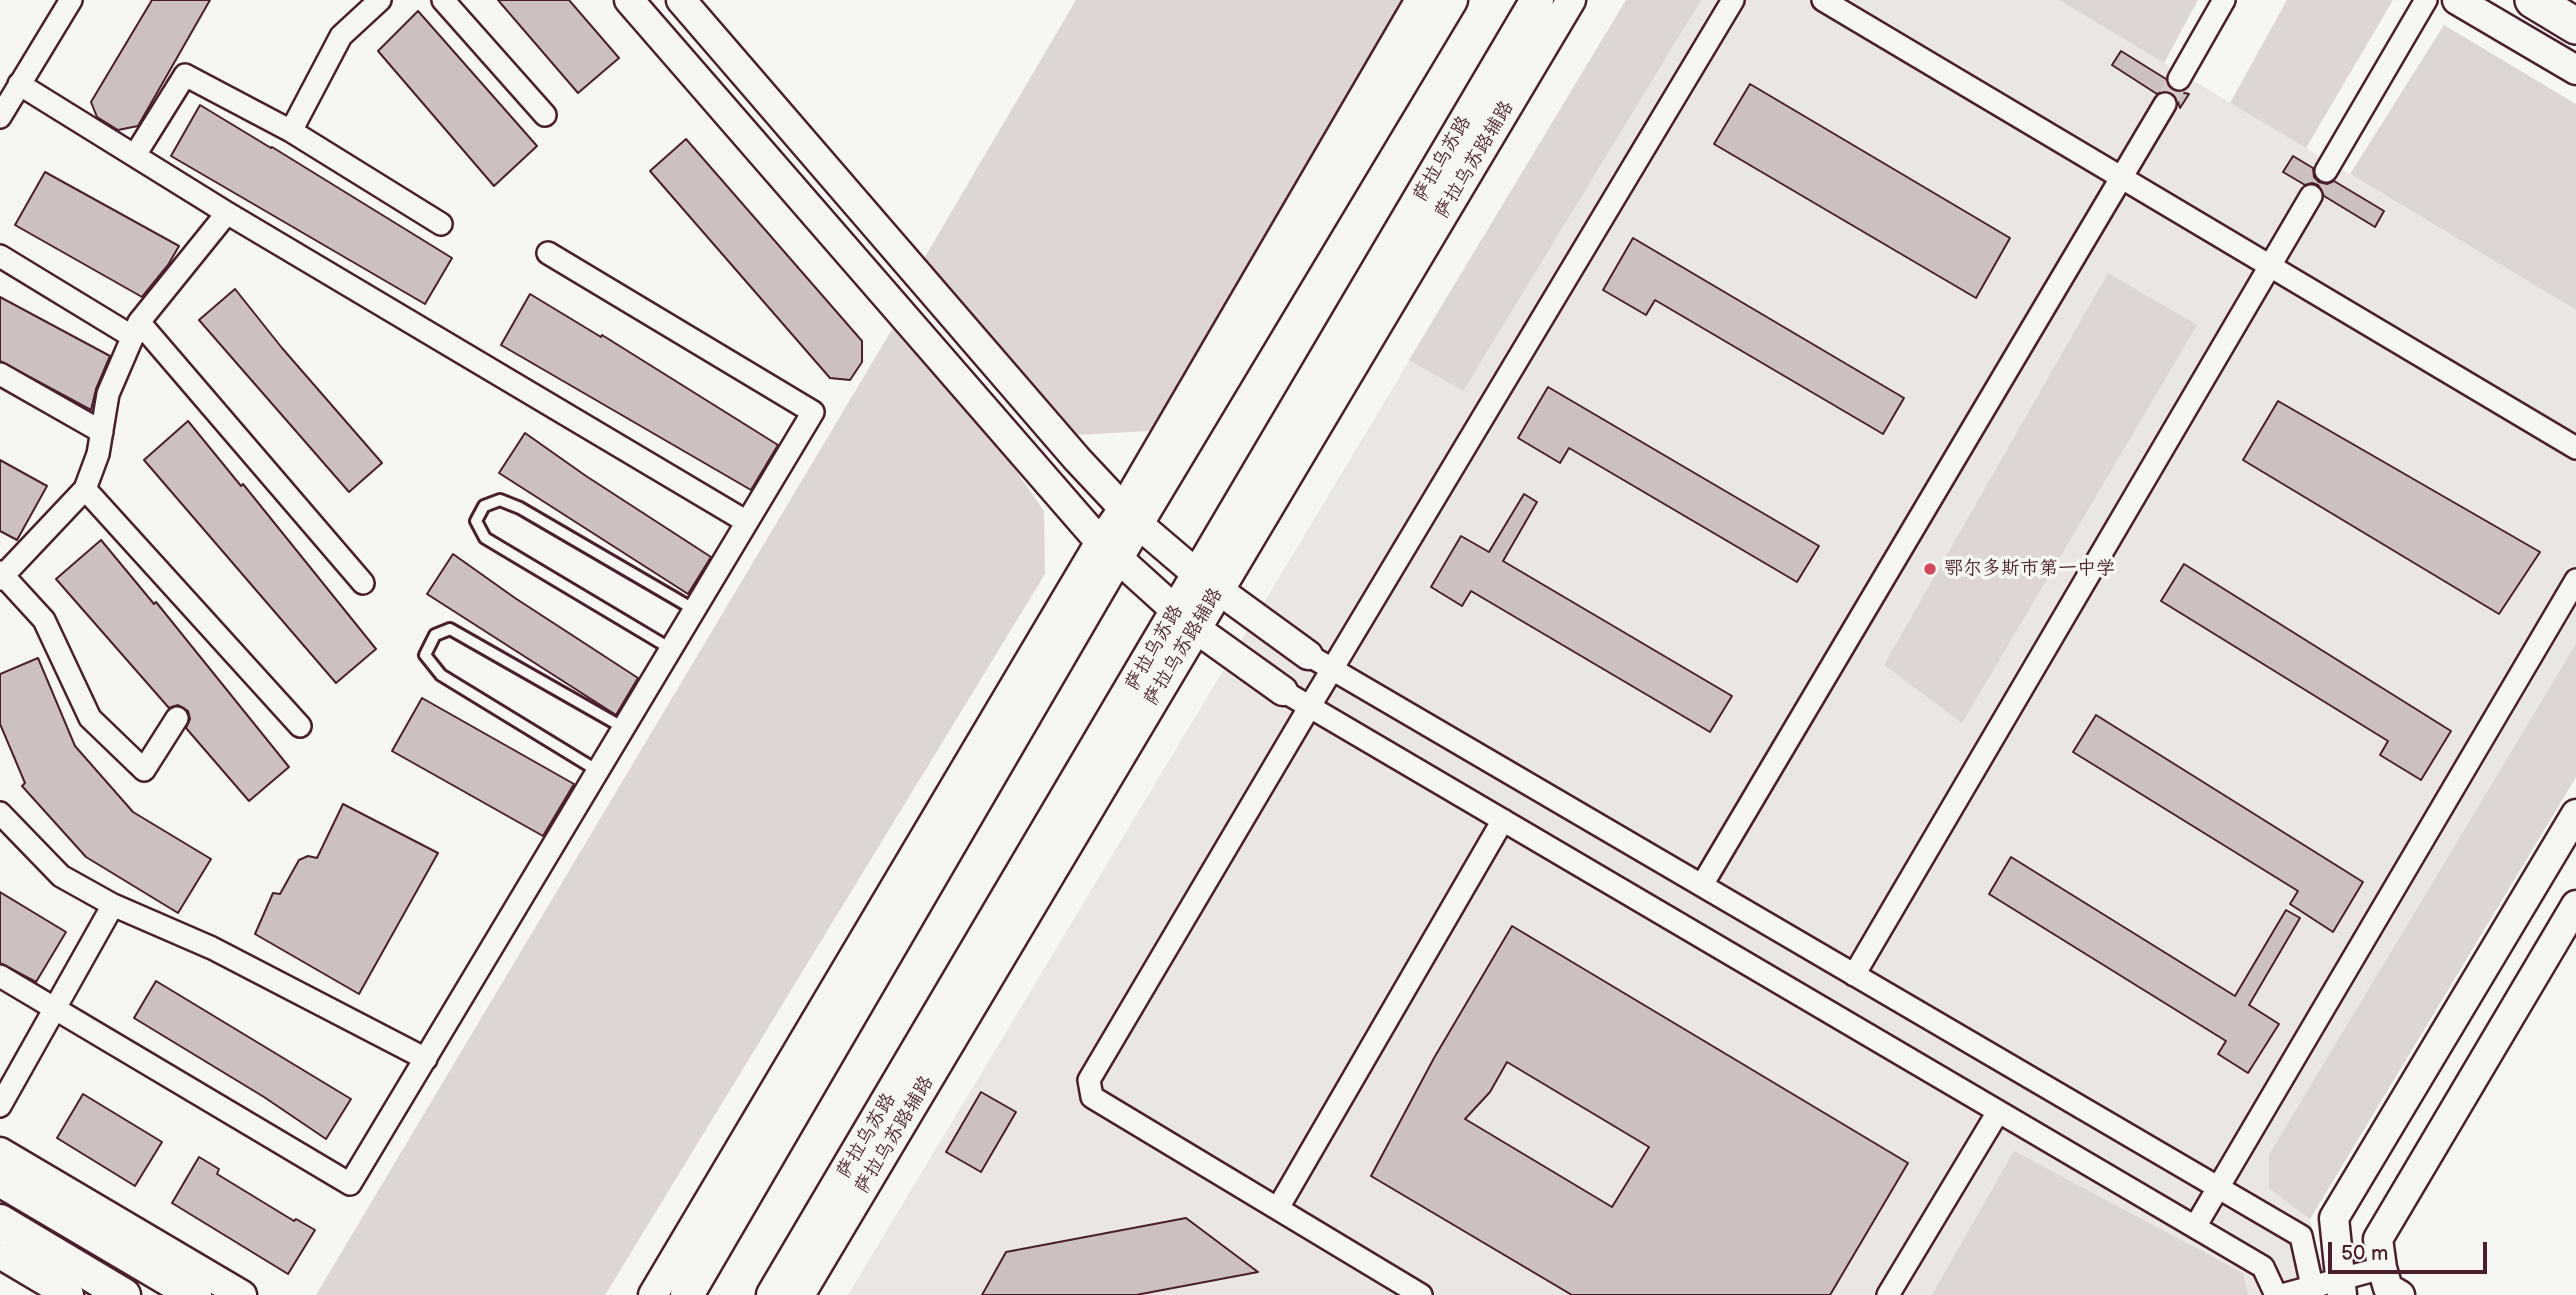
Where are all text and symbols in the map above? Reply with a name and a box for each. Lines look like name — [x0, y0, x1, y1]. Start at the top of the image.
street label: 萨拉乌苏路辅路 — [1431, 97, 1519, 223]
street label: 萨拉乌苏路 — [1409, 112, 1477, 206]
place label: 鄂尔多斯市第一中学 — [1944, 558, 2115, 580]
marker: 鄂尔多斯市第一中学 — [1922, 561, 1938, 577]
street label: 萨拉乌苏路辅路 — [1140, 584, 1228, 710]
street label: 萨拉乌苏路 — [1121, 601, 1189, 695]
street label: 萨拉乌苏路辅路 — [851, 1072, 939, 1198]
street label: 萨拉乌苏路 — [833, 1089, 901, 1183]
scale bar — [2331, 1228, 2490, 1272]
text: 50 m — [2341, 1241, 2388, 1266]

